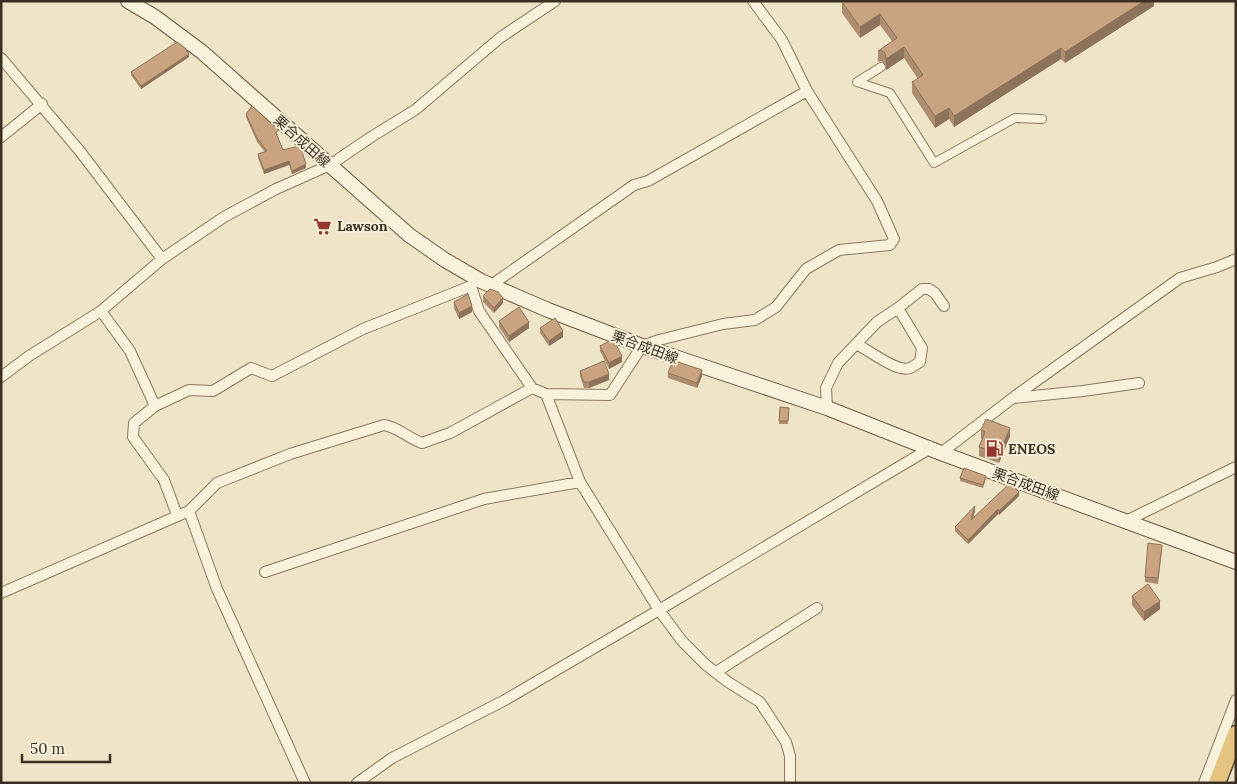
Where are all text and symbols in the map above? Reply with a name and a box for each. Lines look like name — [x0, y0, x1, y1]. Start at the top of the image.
street label: 栗合成田線 — [270, 111, 334, 171]
supermarket icon: Lawson — [313, 216, 333, 236]
place label: Lawson — [337, 217, 388, 235]
street label: 栗合成田線 — [609, 327, 681, 367]
fuel station icon: ENEOS — [984, 439, 1004, 459]
place label: ENEOS — [1008, 440, 1055, 458]
street label: 栗合成田線 — [990, 464, 1062, 504]
scale bar — [22, 732, 110, 764]
text: 50 m — [30, 739, 65, 758]

